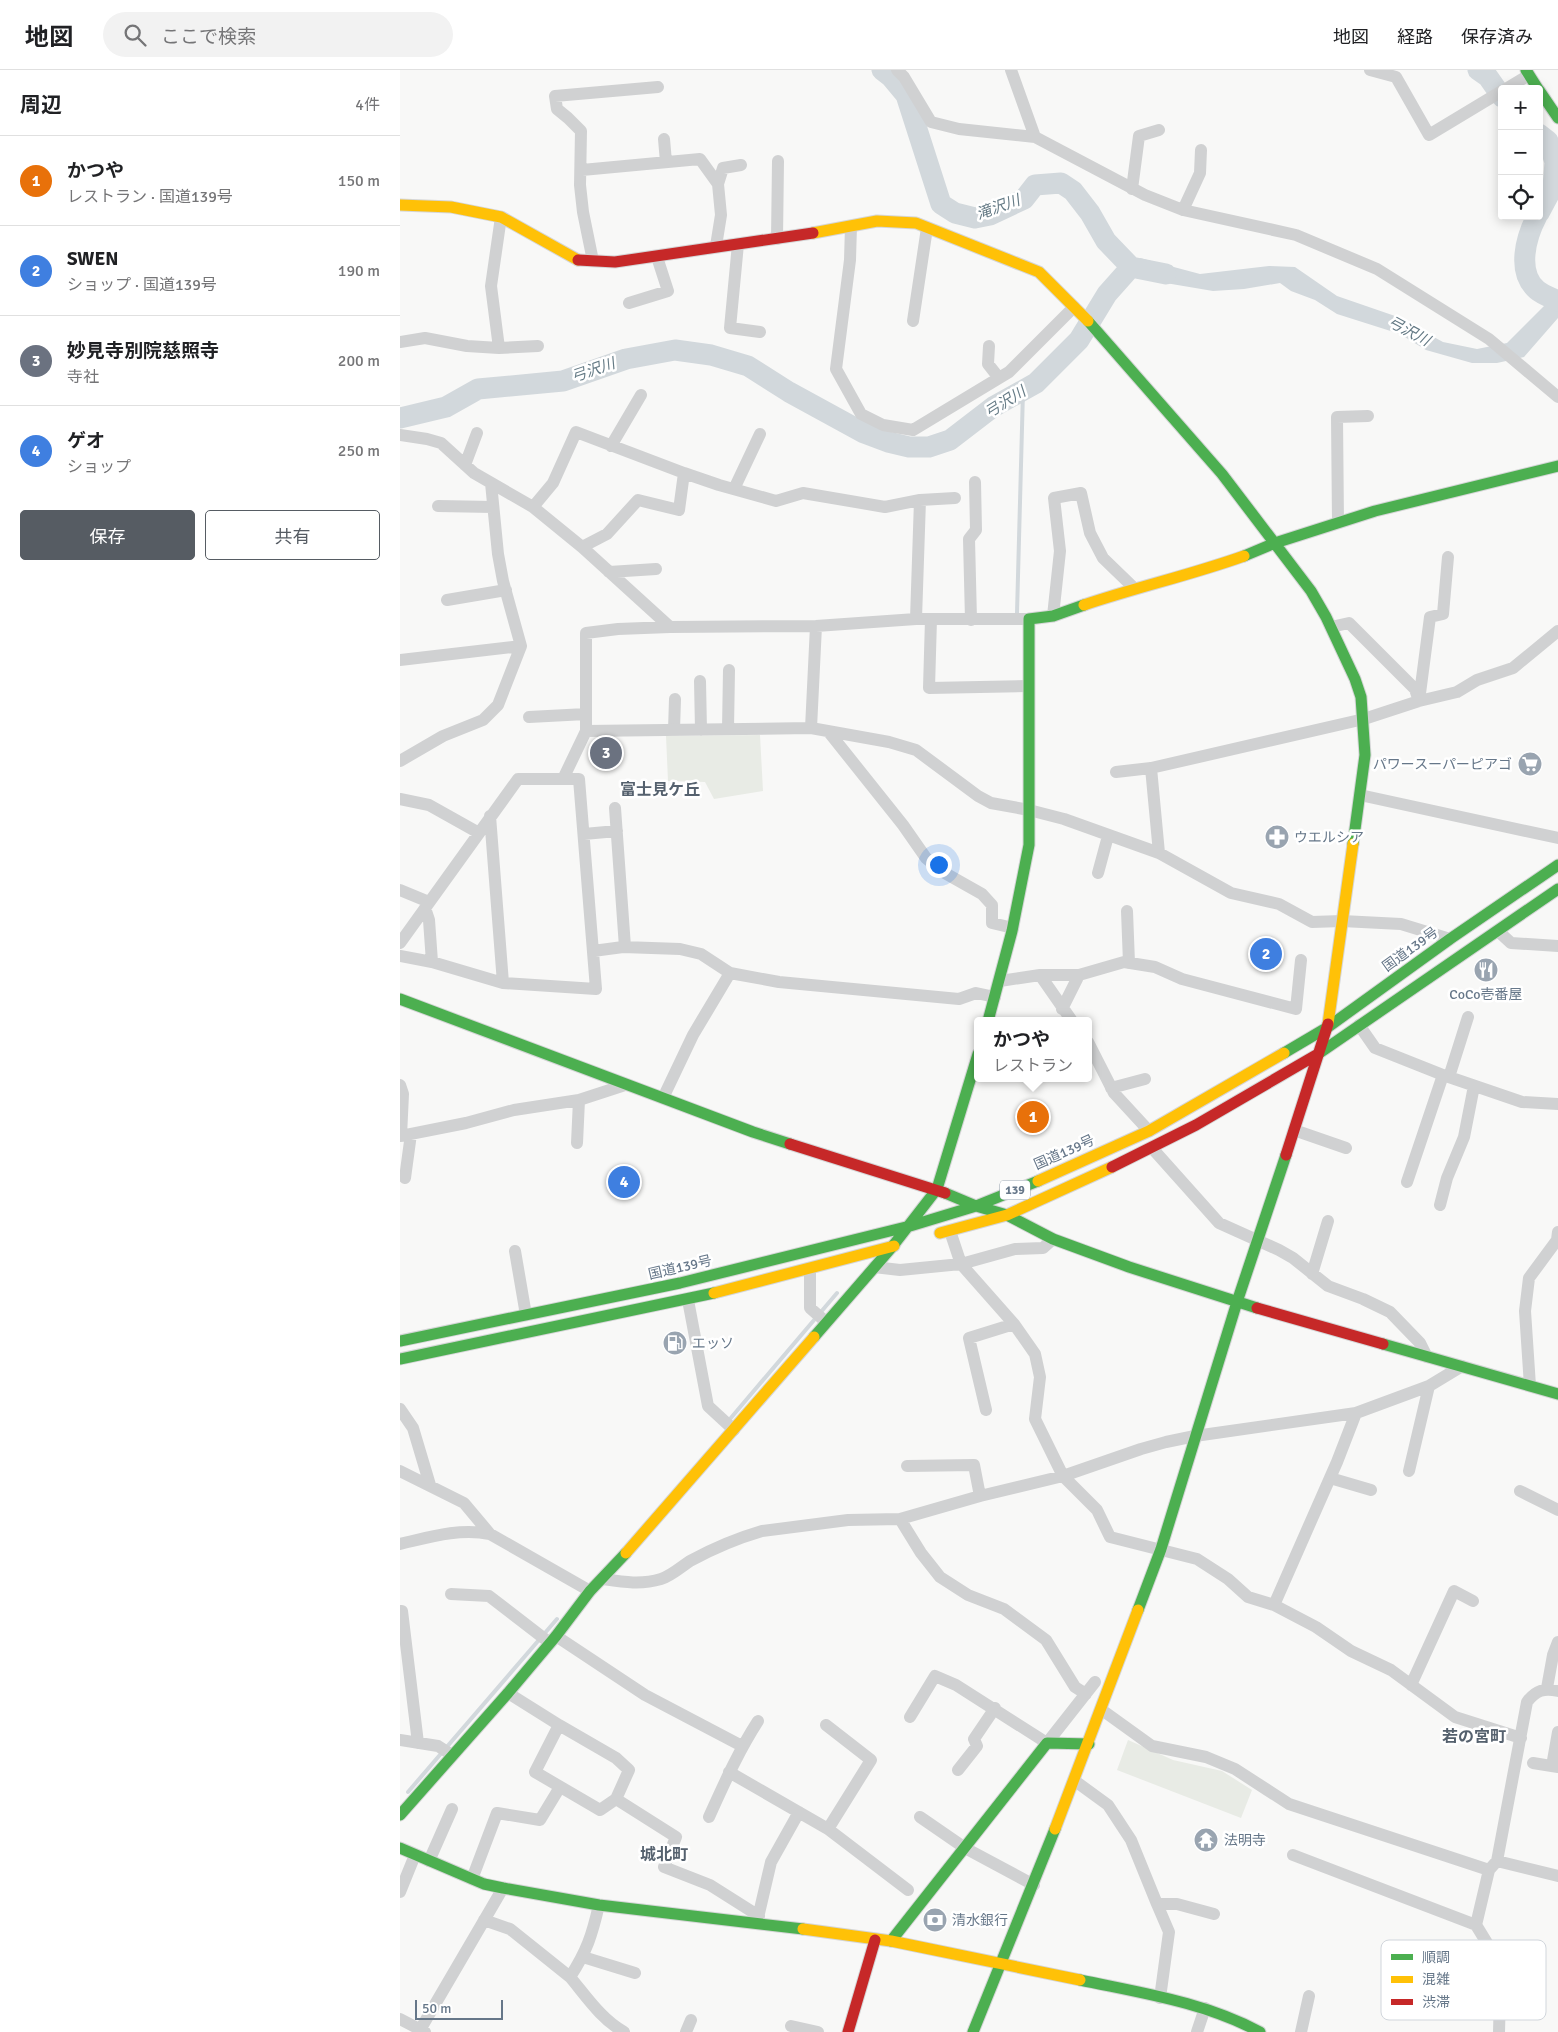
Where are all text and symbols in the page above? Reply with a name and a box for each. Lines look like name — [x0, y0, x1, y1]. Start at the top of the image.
search box — [103, 12, 453, 57]
icon: search — [121, 21, 149, 49]
text: 地図 — [25, 22, 73, 52]
text: ここで検索 — [161, 25, 256, 49]
text: 地図 — [1333, 26, 1369, 48]
text: 経路 — [1397, 26, 1433, 48]
text: 保存済み — [1461, 26, 1533, 48]
map controls — [1498, 85, 1543, 220]
button: + — [1498, 85, 1543, 130]
text: 周辺 — [20, 92, 62, 118]
text: 4件 — [355, 95, 380, 115]
button: − — [1498, 130, 1543, 175]
text: かつや — [67, 159, 124, 183]
text: 1 — [32, 171, 40, 191]
text: 150 m — [338, 171, 380, 191]
button: locate — [1498, 175, 1543, 220]
text: レストラン · 国道139号 — [67, 187, 233, 207]
water label: 滝沢川 — [974, 190, 1024, 223]
text: SWEN — [67, 247, 119, 271]
text: 2 — [32, 261, 40, 281]
text: 190 m — [338, 261, 380, 281]
text: ショップ · 国道139号 — [67, 275, 217, 295]
water label: 弓沢川 — [1385, 312, 1435, 350]
text: 妙見寺別院慈照寺 — [67, 339, 219, 363]
text: 3 — [32, 351, 40, 371]
text: 200 m — [338, 351, 380, 371]
water label: 弓沢川 — [569, 354, 619, 386]
text: 寺社 — [67, 367, 99, 387]
water label: 弓沢川 — [981, 381, 1031, 422]
text: ゲオ — [67, 429, 105, 453]
text: 4 — [32, 441, 40, 461]
text: 250 m — [338, 441, 380, 461]
text: ショップ — [67, 457, 131, 477]
button: 保存 — [20, 510, 195, 560]
button: 共有 — [205, 510, 380, 560]
pin: 3 — [590, 734, 622, 772]
supermarket icon: パワースーパーピアゴ — [1517, 751, 1543, 777]
place label: パワースーパーピアゴ — [1373, 756, 1512, 773]
district label: 富士見ケ丘 — [620, 780, 700, 800]
pharmacy icon: ウエルシア — [1264, 824, 1290, 850]
place label: ウエルシア — [1294, 829, 1364, 846]
your location — [926, 852, 952, 878]
street label: 国道139号 — [1379, 924, 1441, 975]
pin: 2 — [1250, 935, 1282, 973]
restaurant icon: CoCo壱番屋 — [1473, 957, 1499, 983]
place label: CoCo壱番屋 — [1449, 986, 1523, 1003]
popup — [974, 1017, 1092, 1082]
text: かつや — [993, 1028, 1050, 1052]
text: レストラン — [993, 1056, 1073, 1076]
pin: 1 — [1017, 1098, 1049, 1136]
street label: 国道139号 — [1031, 1132, 1097, 1173]
pin: 4 — [608, 1163, 640, 1201]
road number: 139 — [1000, 1180, 1030, 1200]
street label: 国道139号 — [647, 1252, 714, 1283]
fuel station icon: エッソ — [662, 1330, 688, 1356]
place label: エッソ — [692, 1335, 734, 1352]
district label: 若の宮町 — [1442, 1727, 1506, 1747]
temple icon: 法明寺 — [1193, 1827, 1219, 1853]
place label: 法明寺 — [1224, 1832, 1266, 1849]
district label: 城北町 — [640, 1845, 688, 1865]
bank icon: 清水銀行 — [922, 1907, 948, 1933]
place label: 清水銀行 — [952, 1912, 1008, 1929]
legend — [1381, 1940, 1546, 2020]
text: 順調 — [1422, 1949, 1450, 1966]
text: 混雑 — [1422, 1971, 1450, 1988]
text: 渋滞 — [1422, 1994, 1450, 2011]
scale bar — [415, 1997, 502, 2020]
text: 50 m — [422, 2000, 451, 2017]

